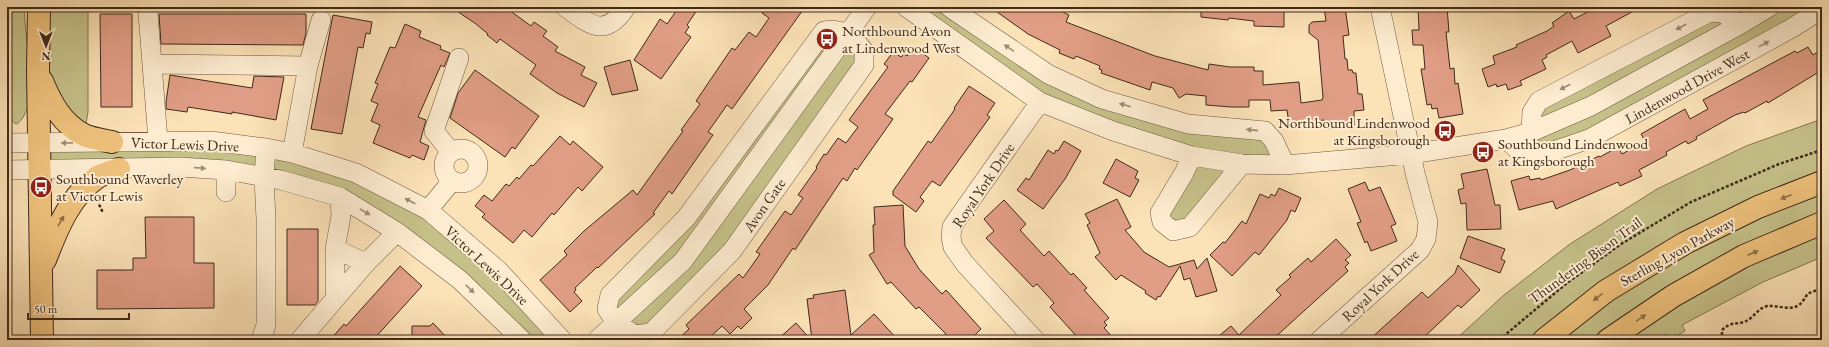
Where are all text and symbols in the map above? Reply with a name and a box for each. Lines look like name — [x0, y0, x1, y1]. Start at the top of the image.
place label: Northbound Avon at Lindenwood West — [842, 21, 960, 57]
one-way arrow — [1675, 24, 1687, 30]
north arrow — [26, 26, 66, 66]
bus stop icon: Northbound Avon at Lindenwood West — [814, 26, 840, 52]
one-way arrow — [1758, 40, 1770, 47]
one-way arrow — [1004, 44, 1014, 52]
street label: Lindenwood Drive West — [1621, 44, 1753, 128]
text: N — [41, 49, 50, 63]
one-way arrow — [1560, 84, 1571, 90]
one-way arrow — [1118, 102, 1130, 108]
place label: Northbound Lindenwood at Kingsborough — [1278, 113, 1430, 149]
bus stop icon: Northbound Lindenwood at Kingsborough — [1432, 118, 1458, 144]
one-way arrow — [1246, 127, 1258, 133]
street label: Victor Lewis Drive — [131, 133, 240, 155]
place label: Southbound Lindenwood at Kingsborough — [1498, 134, 1648, 170]
street label: Royal York Drive — [948, 139, 1018, 231]
bus stop icon: Southbound Lindenwood at Kingsborough — [1470, 139, 1496, 165]
one-way arrow — [60, 140, 73, 146]
one-way arrow — [194, 165, 206, 172]
place label: Southbound Waverley at Victor Lewis — [56, 169, 184, 205]
bus stop icon: Southbound Waverley at Victor Lewis — [28, 174, 54, 200]
street label: Avon Gate — [738, 174, 789, 236]
one-way arrow — [1779, 194, 1791, 200]
one-way arrow — [405, 198, 416, 204]
one-way arrow — [359, 209, 371, 216]
street label: Sterling Lyon Parkway — [1616, 211, 1738, 290]
street label: Thundering Bison Trail — [1525, 212, 1646, 308]
one-way arrow — [57, 215, 64, 227]
street label: Victor Lewis Drive — [441, 221, 533, 309]
street label: Royal York Drive — [1338, 244, 1423, 325]
one-way arrow — [1747, 249, 1759, 255]
one-way arrow — [465, 284, 475, 293]
one-way arrow — [1592, 293, 1603, 302]
scale bar — [28, 295, 129, 321]
text: 50 m — [34, 301, 58, 317]
one-way arrow — [1635, 314, 1646, 322]

